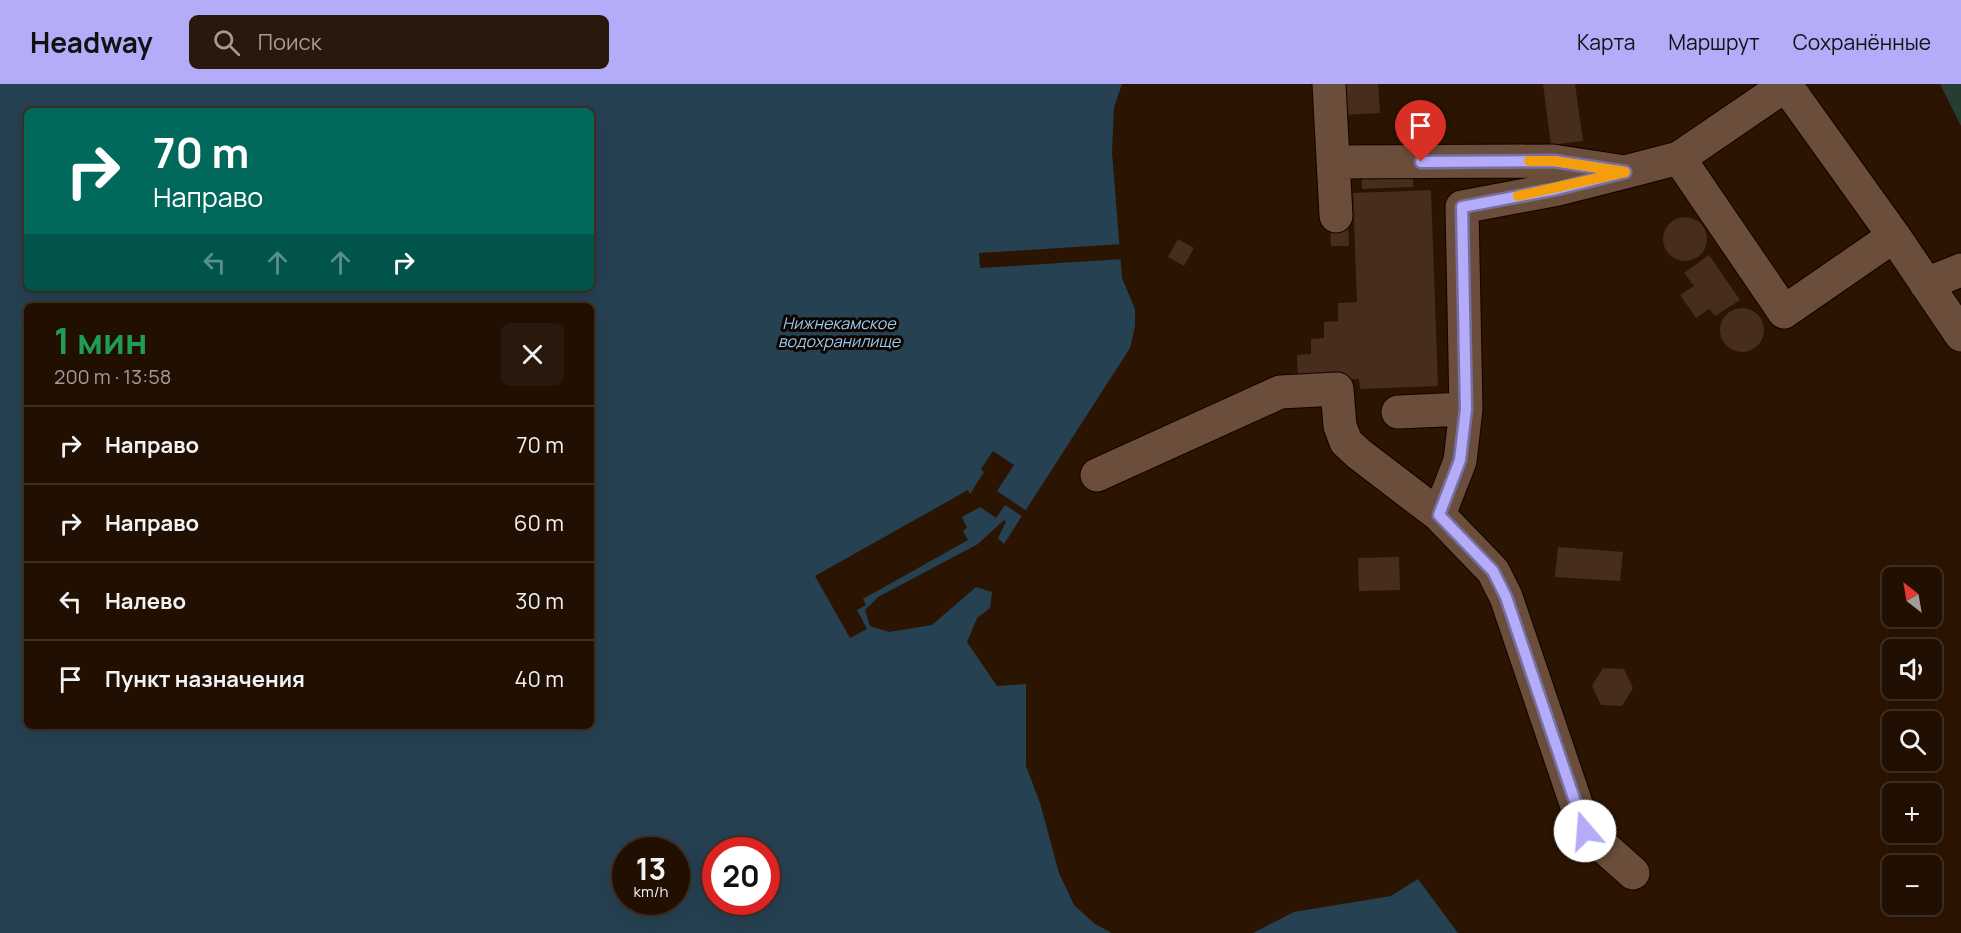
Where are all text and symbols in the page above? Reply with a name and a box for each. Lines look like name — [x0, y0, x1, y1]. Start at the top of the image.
search box — [189, 15, 609, 69]
text: Headway — [30, 23, 153, 61]
icon: search — [210, 26, 243, 59]
text: Поиск — [258, 27, 322, 57]
text: Карта — [1577, 28, 1635, 56]
text: Маршрут — [1668, 28, 1760, 56]
text: Сохранённые — [1793, 28, 1931, 56]
pin — [1395, 100, 1446, 162]
icon: arrive — [1404, 109, 1437, 142]
text: 70 m — [153, 123, 249, 181]
icon: right — [54, 132, 132, 210]
text: Направо — [153, 178, 263, 215]
icon: left — [198, 246, 231, 279]
icon: ahead — [261, 246, 294, 279]
icon: ahead — [324, 246, 357, 279]
icon: right — [387, 246, 420, 279]
water label: Нижнекамское водохранилище — [778, 312, 902, 352]
text: 1 мин — [54, 316, 147, 365]
button: close — [501, 323, 564, 386]
text: 200 m · 13:58 — [54, 363, 171, 390]
icon: right — [54, 429, 87, 462]
text: Направо — [105, 430, 199, 460]
text: 70 m — [516, 430, 564, 460]
icon: right — [54, 507, 87, 540]
text: Направо — [105, 508, 199, 538]
text: 60 m — [514, 508, 564, 538]
north arrow — [1882, 567, 1942, 627]
map controls — [1882, 567, 1942, 915]
icon: left — [54, 585, 87, 618]
text: Налево — [105, 586, 186, 616]
text: 30 m — [515, 586, 564, 616]
button: sound — [1882, 639, 1942, 699]
icon: arrive — [54, 663, 87, 696]
text: Пункт назначения — [105, 664, 305, 694]
text: 40 m — [515, 664, 564, 694]
button: search — [1882, 711, 1942, 771]
button: + — [1882, 783, 1942, 843]
position arrow — [1553, 799, 1617, 863]
speed limit sign: 20 — [702, 837, 780, 915]
text: 13 — [636, 848, 666, 889]
button: − — [1882, 855, 1942, 915]
text: km/h — [634, 881, 668, 902]

